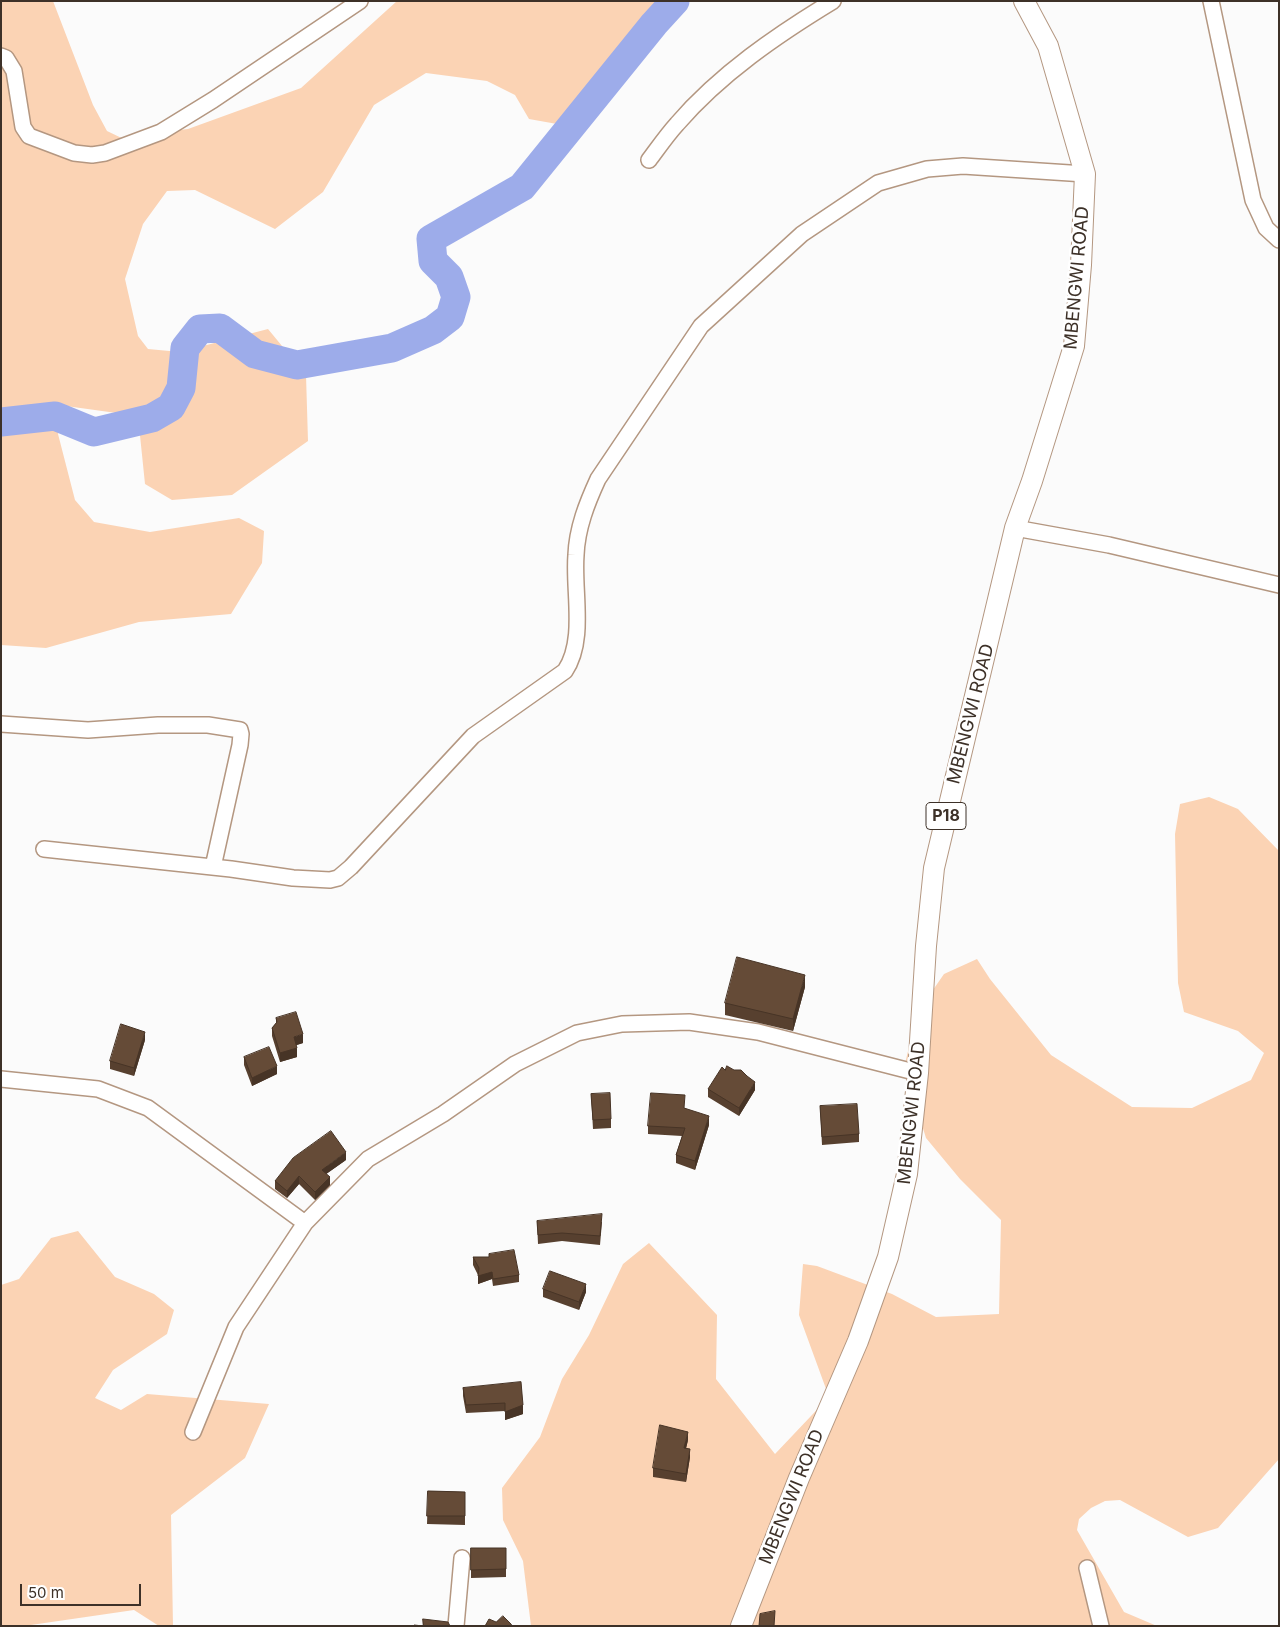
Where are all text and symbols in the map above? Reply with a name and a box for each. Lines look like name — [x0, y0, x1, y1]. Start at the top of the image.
street label: MBENGWI ROAD — [1060, 206, 1094, 350]
street label: MBENGWI ROAD — [943, 642, 999, 786]
road number: P18 — [926, 802, 966, 829]
street label: MBENGWI ROAD — [894, 1040, 930, 1186]
street label: MBENGWI ROAD — [755, 1426, 829, 1568]
scale bar — [22, 1574, 144, 1606]
text: 50 m — [28, 1583, 64, 1602]

